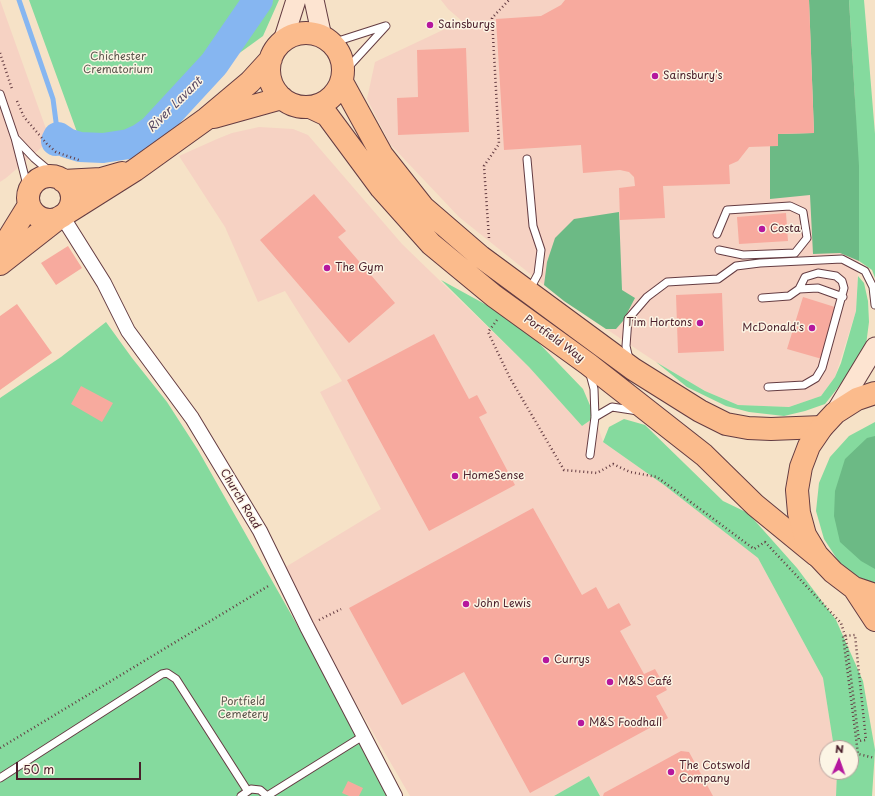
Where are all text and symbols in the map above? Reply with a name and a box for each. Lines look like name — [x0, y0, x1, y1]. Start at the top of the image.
place label: Sainsburys — [438, 18, 495, 32]
marker: Sainsburys — [425, 20, 435, 30]
park label: Chichester Crematorium — [83, 50, 153, 76]
place label: Sainsbury's — [663, 69, 722, 83]
marker: Sainsbury's — [650, 71, 660, 81]
water label: River Lavant — [145, 75, 205, 135]
place label: Costa — [770, 222, 801, 236]
marker: Costa — [757, 224, 767, 234]
place label: The Gym — [335, 261, 384, 275]
marker: The Gym — [322, 263, 332, 273]
street label: Portfield Way — [521, 313, 587, 365]
place label: Tim Hortons — [626, 316, 692, 330]
marker: Tim Hortons — [695, 318, 705, 328]
place label: McDonald's — [742, 321, 804, 335]
marker: McDonald's — [807, 323, 817, 333]
street label: Church Road — [217, 466, 263, 532]
place label: HomeSense — [463, 469, 524, 483]
marker: HomeSense — [450, 471, 460, 481]
place label: John Lewis — [474, 597, 531, 611]
marker: John Lewis — [461, 599, 471, 609]
place label: Currys — [554, 653, 590, 667]
marker: Currys — [541, 655, 551, 665]
place label: M&S Café — [618, 675, 672, 689]
marker: M&S Café — [605, 677, 615, 687]
park label: Portfield Cemetery — [217, 695, 269, 721]
place label: M&S Foodhall — [589, 716, 662, 730]
marker: M&S Foodhall — [576, 718, 586, 728]
north arrow — [819, 740, 859, 780]
text: N — [835, 740, 844, 757]
scale bar — [18, 754, 143, 780]
place label: The Cotswold Company — [679, 759, 750, 785]
text: 50 m — [23, 760, 54, 778]
marker: The Cotswold Company — [666, 767, 676, 777]

